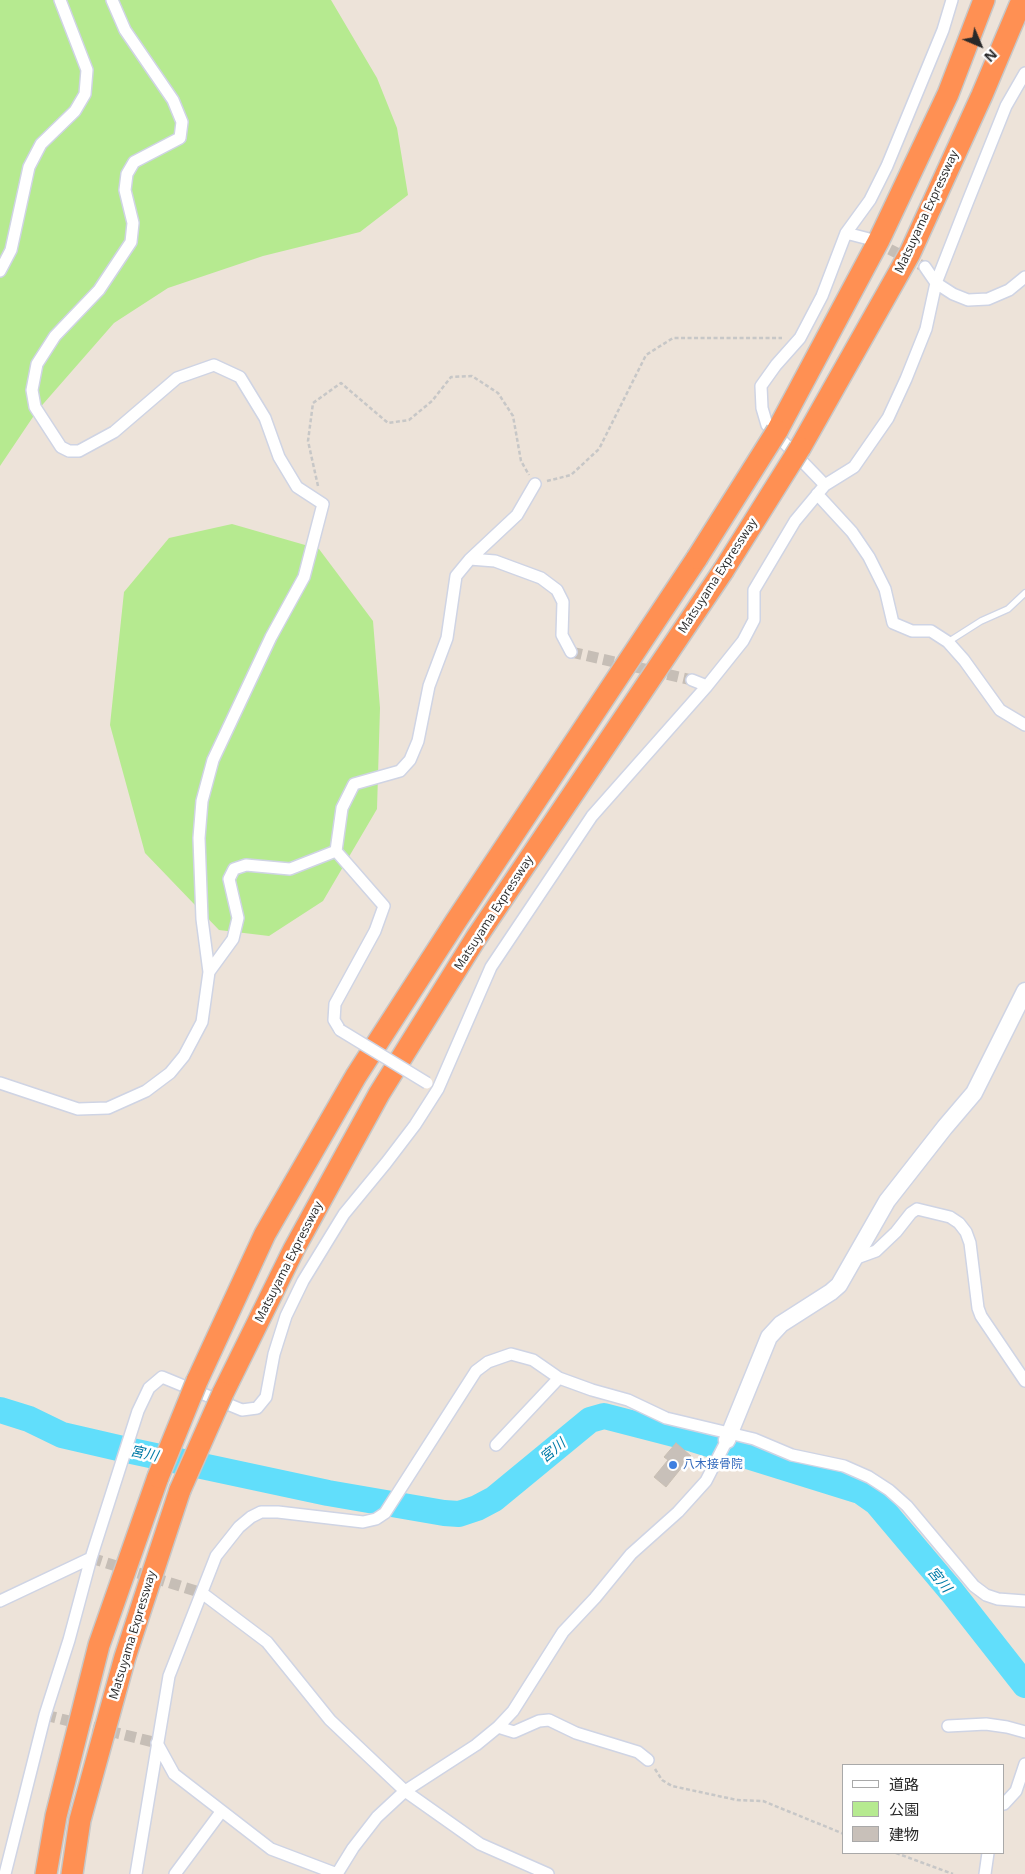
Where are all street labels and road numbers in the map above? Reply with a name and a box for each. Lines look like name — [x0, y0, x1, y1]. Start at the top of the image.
street label: Matsuyama Expressway — [892, 148, 962, 276]
street label: Matsuyama Expressway — [676, 516, 760, 636]
street label: Matsuyama Expressway — [452, 853, 536, 973]
street label: Matsuyama Expressway — [252, 1199, 326, 1325]
street label: Matsuyama Expressway — [107, 1569, 159, 1701]

